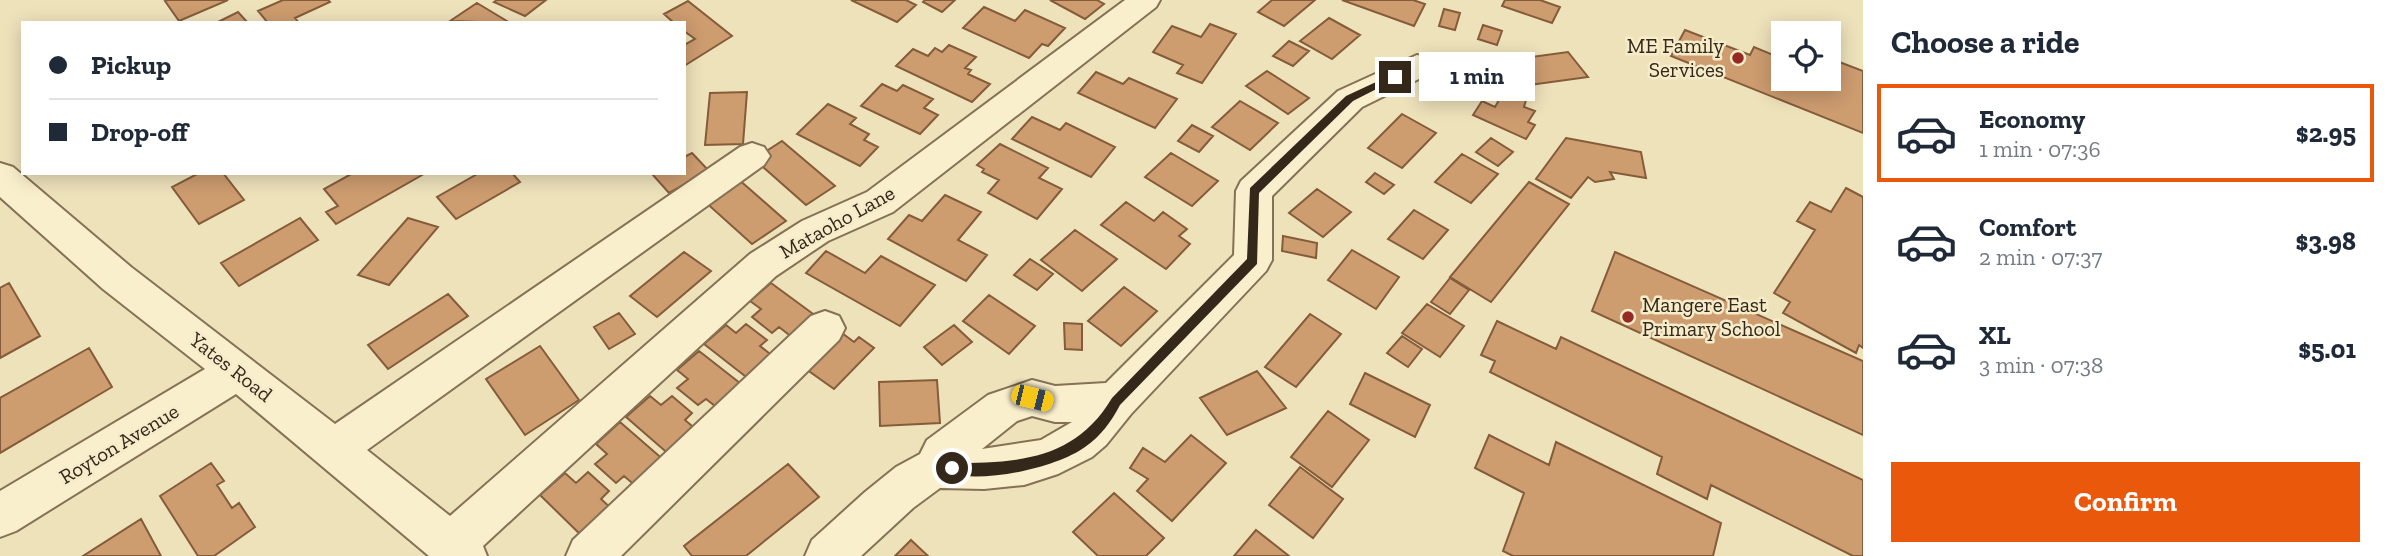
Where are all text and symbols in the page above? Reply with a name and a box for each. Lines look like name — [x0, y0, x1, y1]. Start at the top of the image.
map controls — [1771, 21, 1841, 91]
button: locate — [1771, 21, 1841, 91]
text: Choose a ride — [1891, 23, 2079, 61]
place label: ME Family Services — [1627, 33, 1724, 82]
text: Pickup — [91, 49, 171, 81]
marker: ME Family Services — [1730, 50, 1746, 66]
callout: 1 min — [1420, 52, 1535, 102]
route end — [1379, 61, 1411, 93]
text: 1 min — [1450, 62, 1504, 90]
icon: car — [1895, 102, 1958, 165]
text: Economy — [1979, 103, 2085, 135]
text: Drop-off — [91, 116, 188, 148]
text: $2.95 — [2296, 117, 2356, 149]
text: 1 min · 07:36 — [1979, 135, 2101, 163]
street label: Mataoho Lane — [775, 180, 899, 264]
icon: car — [1895, 210, 1958, 273]
text: Comfort — [1979, 211, 2076, 243]
text: $3.98 — [2296, 225, 2356, 257]
text: 2 min · 07:37 — [1979, 243, 2102, 271]
place label: Mangere East Primary School — [1642, 292, 1781, 341]
marker: Mangere East Primary School — [1620, 309, 1636, 325]
icon: car — [1895, 318, 1958, 381]
text: XL — [1979, 319, 2011, 351]
street label: Yates Road — [184, 326, 278, 407]
text: $5.01 — [2298, 333, 2356, 365]
text: 3 min · 07:38 — [1979, 351, 2103, 379]
car — [1010, 383, 1055, 413]
street label: Royton Avenue — [54, 398, 183, 489]
route start — [936, 452, 968, 484]
button: Confirm — [1891, 462, 2360, 542]

